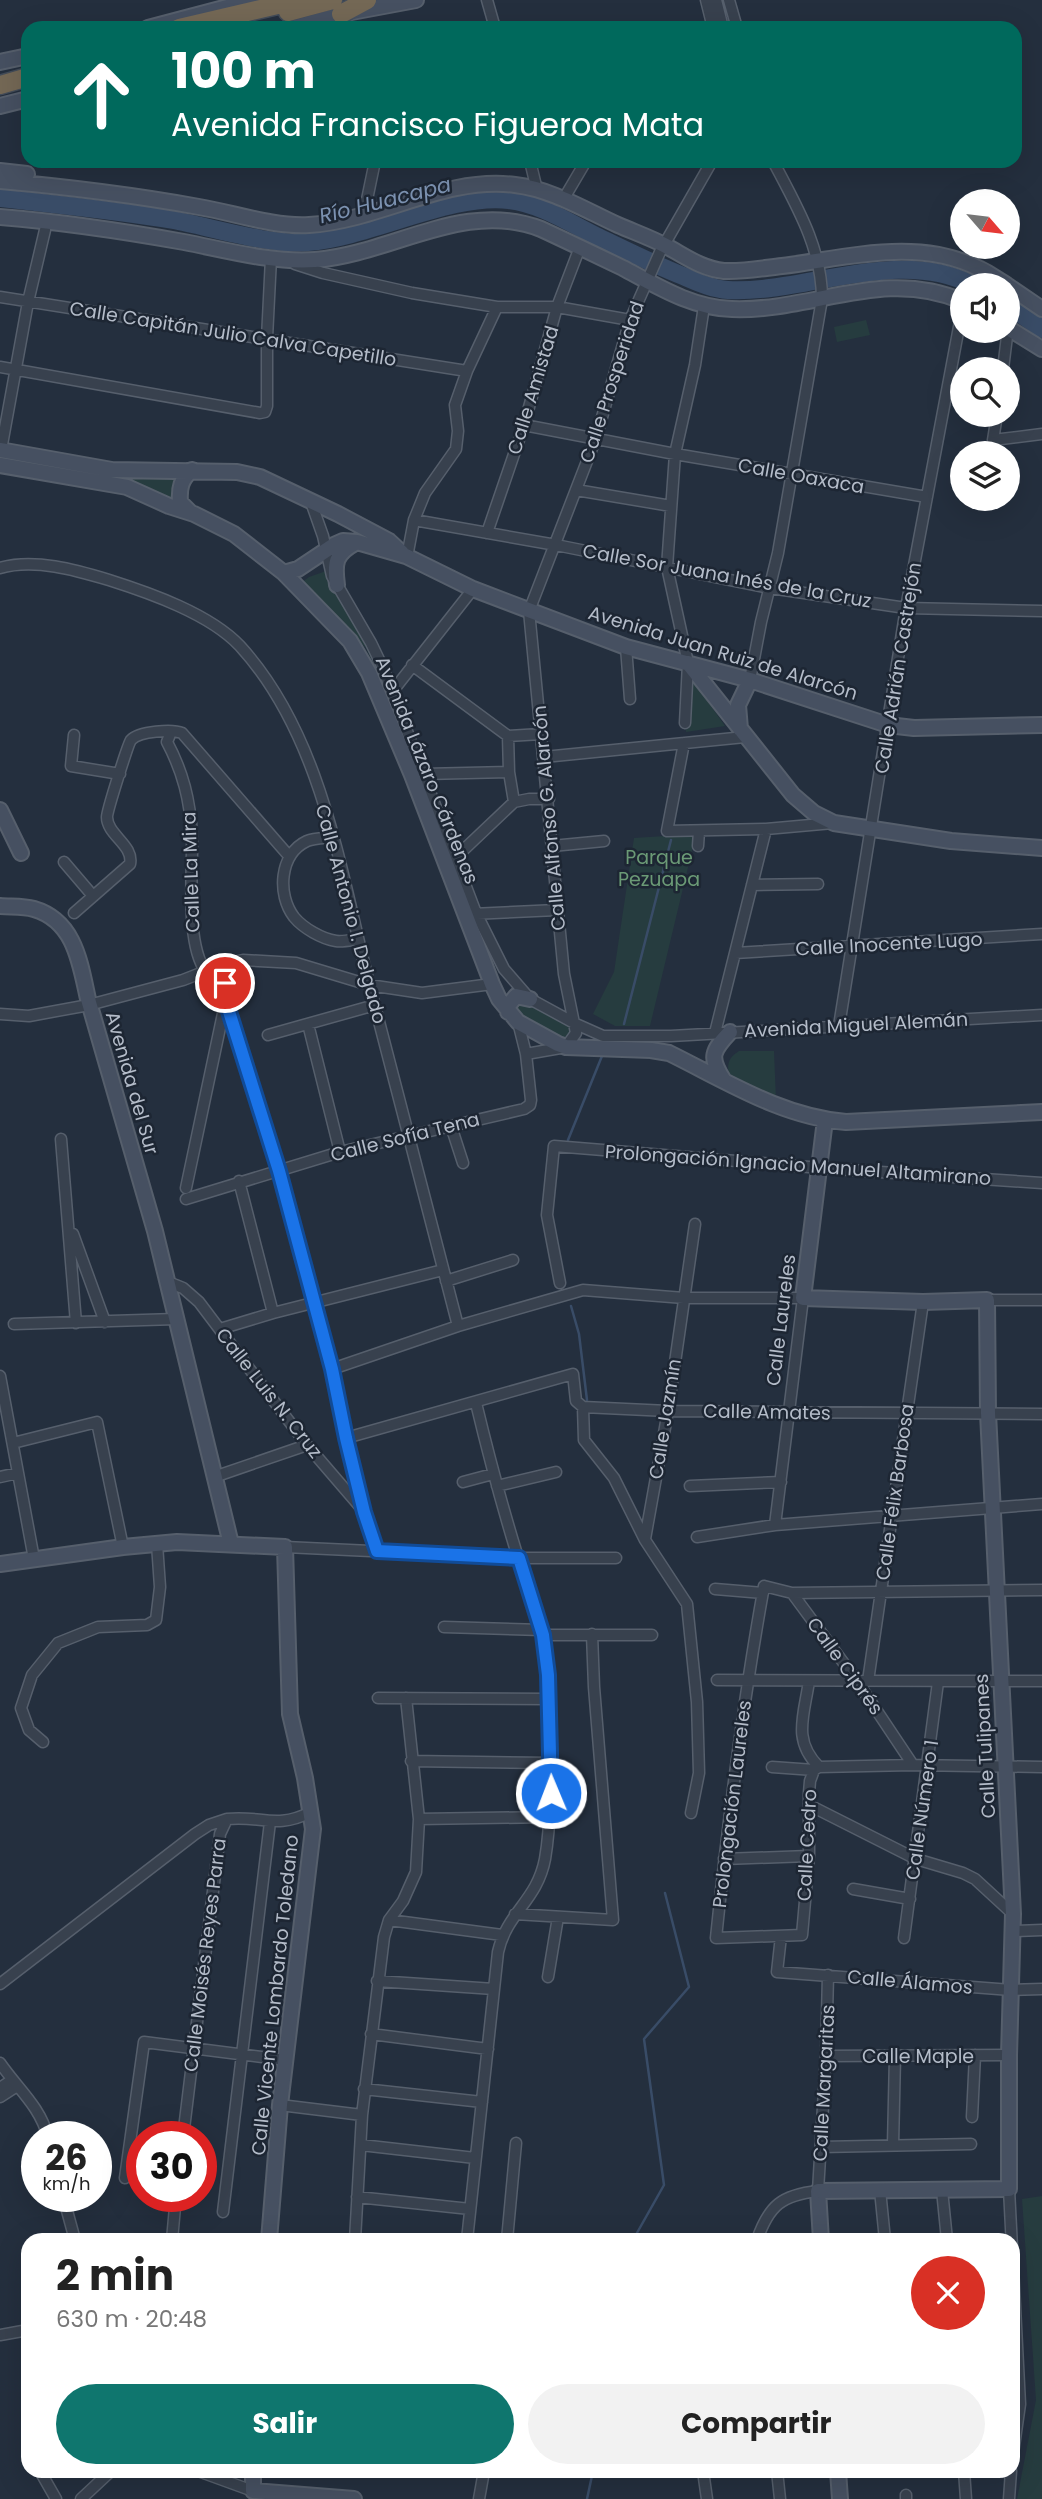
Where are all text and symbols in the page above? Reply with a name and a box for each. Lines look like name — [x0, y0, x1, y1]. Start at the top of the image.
text: 100 m — [171, 37, 316, 105]
icon: ahead — [56, 49, 147, 140]
text: Avenida Francisco Figueroa Mata — [171, 102, 704, 147]
water label: Río Huacapa — [316, 170, 454, 230]
north arrow — [950, 189, 1020, 259]
map controls — [950, 189, 1020, 511]
button: sound — [950, 273, 1020, 343]
street label: Calle Capitán Julio Calva Capetillo — [68, 295, 398, 373]
street label: Calle Prosperidad — [573, 298, 651, 466]
street label: Calle Amistad — [501, 322, 565, 458]
button: search — [950, 357, 1020, 427]
button: layers — [950, 441, 1020, 511]
street label: Calle Oaxaca — [736, 452, 866, 500]
street label: Calle Sor Juana Inés de la Cruz — [580, 537, 874, 615]
street label: Calle Adrián Castrejón — [868, 560, 928, 776]
street label: Avenida Juan Ruiz de Alarcón — [585, 599, 861, 707]
street label: Avenida Lázaro Cárdenas — [369, 652, 485, 888]
street label: Calle Alfonso G. Alarcón — [526, 704, 572, 932]
street label: Calle Antonio I. Delgado — [309, 801, 393, 1027]
street label: Calle La Mira — [175, 811, 207, 933]
park label: Parque Pezuapa — [618, 844, 700, 893]
street label: Calle Inocente Lugo — [795, 926, 983, 962]
pin — [195, 953, 255, 1013]
icon: arrive — [206, 964, 244, 1002]
street label: Avenida Miguel Alemán — [743, 1006, 969, 1044]
street label: Avenida del Sur — [99, 1008, 165, 1158]
street label: Calle Sofía Tena — [328, 1105, 482, 1169]
street label: Prolongación Ignacio Manuel Altamirano — [604, 1138, 992, 1192]
street label: Calle Laureles — [760, 1253, 802, 1387]
street label: Calle Luis N. Cruz — [209, 1322, 329, 1464]
street label: Calle Jazmín — [642, 1357, 688, 1481]
street label: Calle Amates — [703, 1397, 831, 1427]
street label: Calle Félix Barbosa — [869, 1402, 921, 1582]
street label: Calle Ciprés — [800, 1612, 890, 1720]
street label: Calle Tulipanes — [968, 1673, 1002, 1819]
street label: Prolongación Laureles — [706, 1699, 758, 1909]
street label: Calle Número 1 — [899, 1738, 945, 1882]
position arrow — [514, 1756, 588, 1830]
street label: Calle Cedro — [791, 1788, 823, 1902]
street label: Calle Vicente Lombardo Toledano — [245, 1833, 305, 2157]
street label: Calle Moisés Reyes Parra — [177, 1837, 233, 2073]
street label: Calle Álamos — [846, 1963, 974, 2001]
street label: Calle Margaritas — [806, 2004, 842, 2162]
street label: Calle Maple — [862, 2043, 974, 2070]
speed limit sign: 30 — [126, 2121, 217, 2212]
text: 26 — [45, 2133, 88, 2182]
text: km/h — [43, 2171, 90, 2196]
text: 2 min — [56, 2246, 174, 2305]
button: close — [911, 2256, 985, 2330]
text: 630 m · 20:48 — [56, 2303, 207, 2335]
button: Salir — [56, 2384, 514, 2464]
button: Compartir — [528, 2384, 985, 2464]

